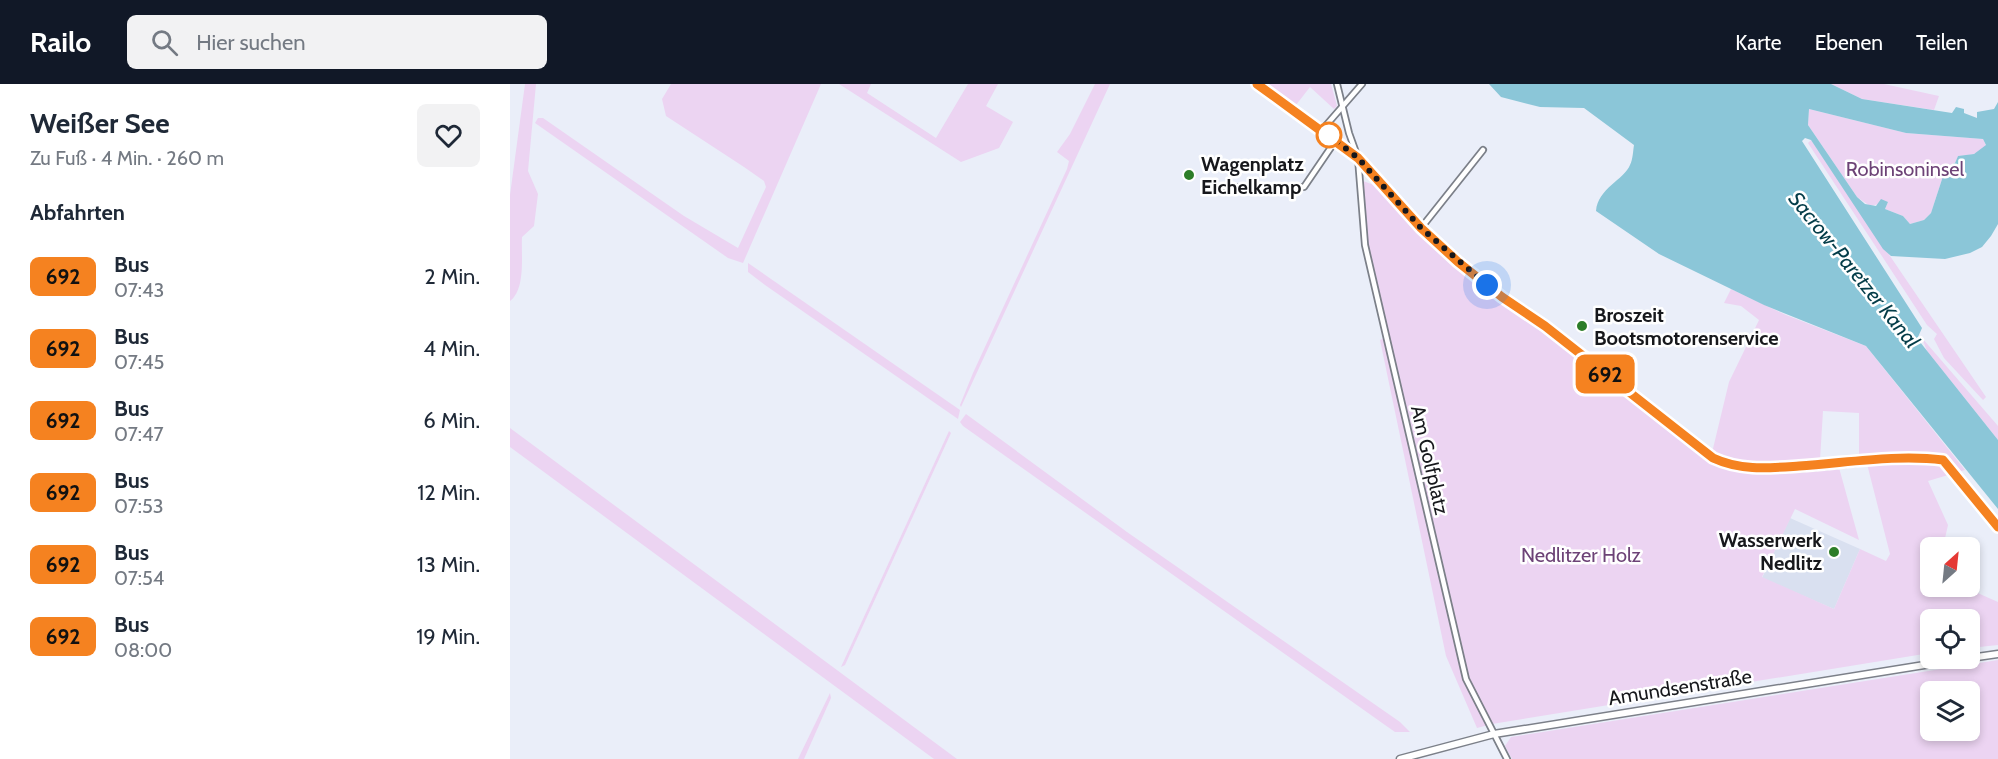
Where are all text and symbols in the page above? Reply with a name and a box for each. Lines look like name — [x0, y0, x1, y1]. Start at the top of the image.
search box — [127, 15, 547, 69]
text: Railo — [30, 25, 91, 59]
icon: search — [148, 26, 181, 59]
text: Hier suchen — [196, 29, 306, 56]
text: Karte — [1735, 30, 1782, 55]
text: Ebenen — [1815, 30, 1883, 55]
text: Teilen — [1916, 30, 1968, 55]
button: heart — [417, 104, 480, 167]
text: Weißer See — [30, 106, 170, 140]
unlabelled marker — [1316, 122, 1342, 148]
text: Zu Fuß · 4 Min. · 260 m — [30, 146, 224, 170]
place label: Wagenplatz Eichelkamp — [1201, 152, 1304, 199]
park label: Robinsoninsel — [1846, 157, 1964, 181]
marker: Wagenplatz Eichelkamp — [1182, 168, 1196, 182]
water label: Sacrow-Paretzer Kanal — [1784, 186, 1925, 353]
text: Abfahrten — [30, 199, 125, 226]
text: Bus — [114, 251, 149, 278]
text: 2 Min. — [424, 263, 480, 290]
text: 692 — [46, 264, 80, 289]
your location — [1472, 270, 1502, 300]
text: 07:43 — [114, 278, 164, 302]
place label: Broszeit Bootsmotorenservice — [1594, 303, 1779, 350]
marker: Broszeit Bootsmotorenservice — [1575, 319, 1589, 333]
text: Bus — [114, 323, 149, 350]
text: 4 Min. — [423, 335, 480, 362]
text: 692 — [46, 336, 80, 361]
text: 07:45 — [114, 350, 164, 374]
line badge: 692 — [1570, 354, 1640, 394]
text: 692 — [1588, 362, 1622, 387]
text: Bus — [114, 395, 149, 422]
street label: Am Golfplatz — [1406, 403, 1454, 517]
text: 6 Min. — [423, 407, 480, 434]
text: 692 — [46, 408, 80, 433]
text: 07:47 — [114, 422, 164, 446]
text: Bus — [114, 467, 149, 494]
text: 12 Min. — [417, 479, 480, 506]
text: 692 — [46, 480, 80, 505]
text: 07:53 — [114, 494, 164, 518]
place label: Wasserwerk Nedlitz — [1719, 528, 1823, 575]
north arrow — [1920, 537, 1980, 597]
map controls — [1920, 537, 1980, 741]
text: Bus — [114, 539, 149, 566]
park label: Nedlitzer Holz — [1521, 543, 1641, 567]
marker: Wasserwerk Nedlitz — [1827, 545, 1841, 559]
text: 13 Min. — [417, 551, 480, 578]
text: 692 — [46, 552, 80, 577]
text: 07:54 — [114, 566, 164, 590]
button: locate — [1920, 609, 1980, 669]
text: Bus — [114, 611, 149, 638]
text: 19 Min. — [416, 623, 480, 650]
text: 692 — [46, 624, 80, 649]
text: 08:00 — [114, 638, 172, 662]
street label: Amundsenstraße — [1607, 664, 1753, 710]
button: layers — [1920, 681, 1980, 741]

